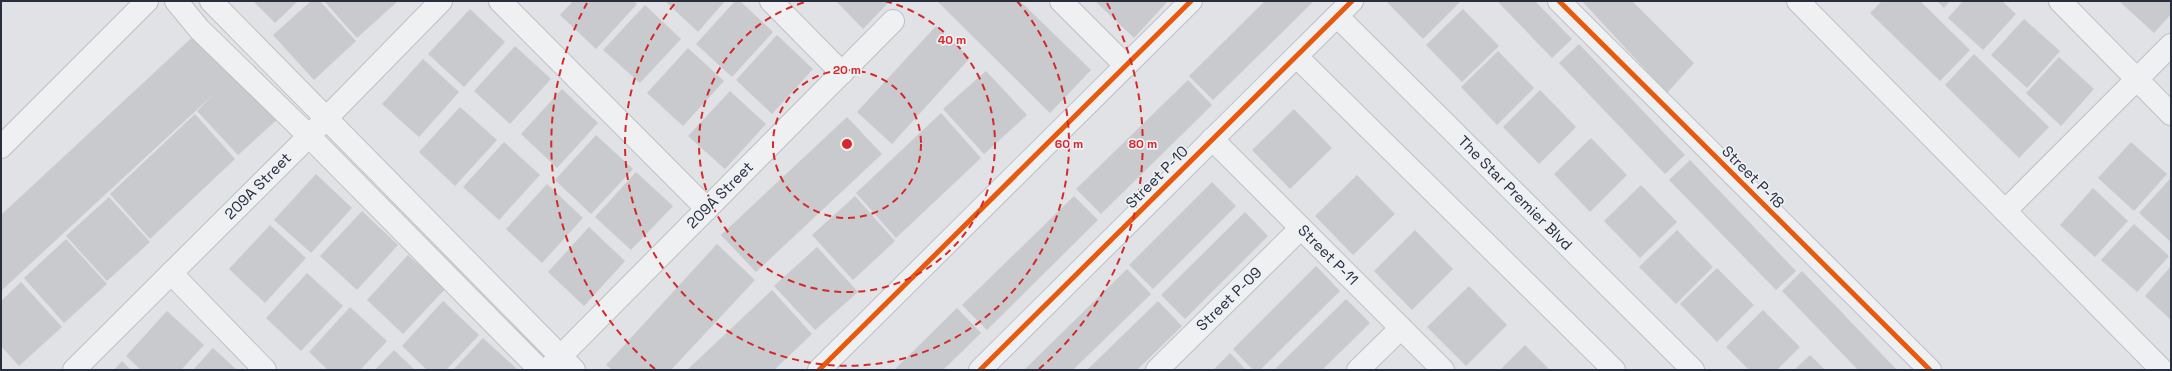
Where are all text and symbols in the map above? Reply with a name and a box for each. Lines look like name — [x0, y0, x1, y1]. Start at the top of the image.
text: 40 m — [938, 32, 966, 48]
text: 20 m — [833, 62, 861, 78]
street label: The Star Premier Blvd — [1454, 131, 1577, 254]
text: 60 m — [1055, 136, 1083, 152]
text: 80 m — [1129, 136, 1157, 152]
centre of rings — [840, 137, 854, 151]
street label: Street P-10 — [1121, 141, 1192, 212]
street label: Street P-18 — [1718, 141, 1789, 212]
street label: 209A Street — [220, 148, 295, 223]
street label: 209A Street — [682, 157, 757, 232]
street label: Street P-11 — [1294, 221, 1362, 289]
street label: Street P-09 — [1192, 263, 1265, 335]

